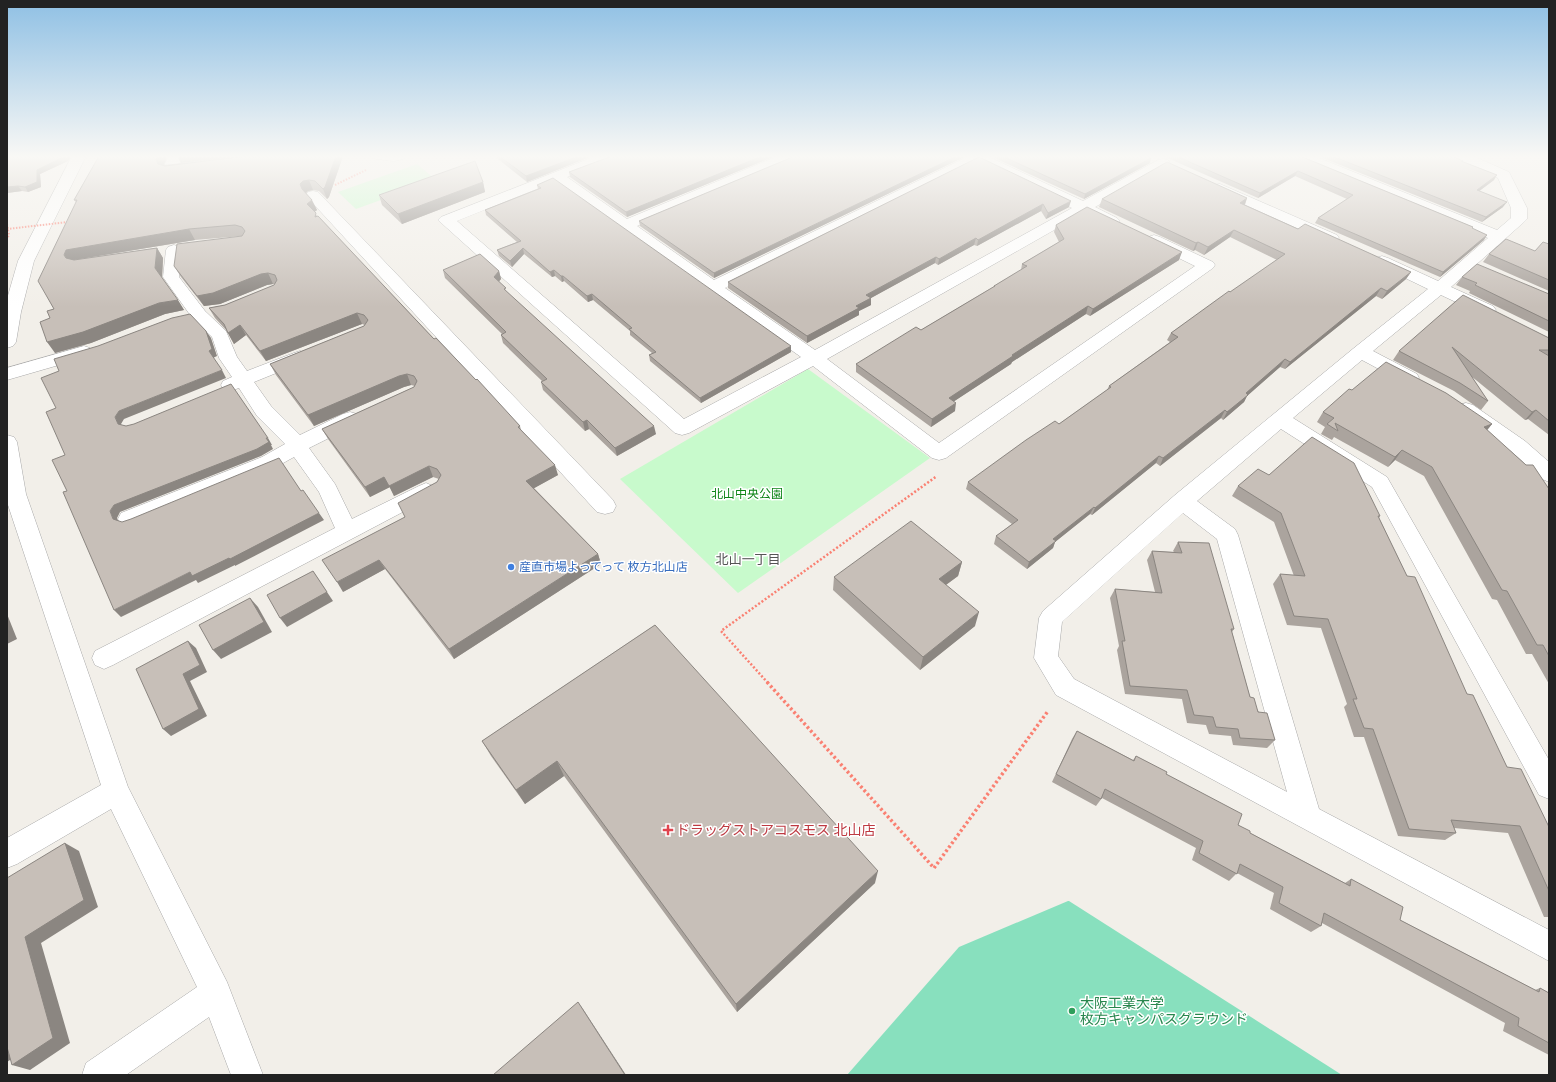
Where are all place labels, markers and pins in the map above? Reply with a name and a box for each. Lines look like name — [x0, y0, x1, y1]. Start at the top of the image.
place label: 産直市場よってって 枚方北山店 — [519, 560, 688, 574]
marker: 産直市場よってって 枚方北山店 — [506, 562, 516, 572]
place label: ドラッグストアコスモス 北山店 — [676, 822, 876, 838]
marker: ドラッグストアコスモス 北山店 — [663, 825, 673, 835]
place label: 大阪工業大学 枚方キャンパスグラウンド — [1080, 995, 1248, 1027]
marker: 大阪工業大学 枚方キャンパスグラウンド — [1067, 1006, 1077, 1016]

